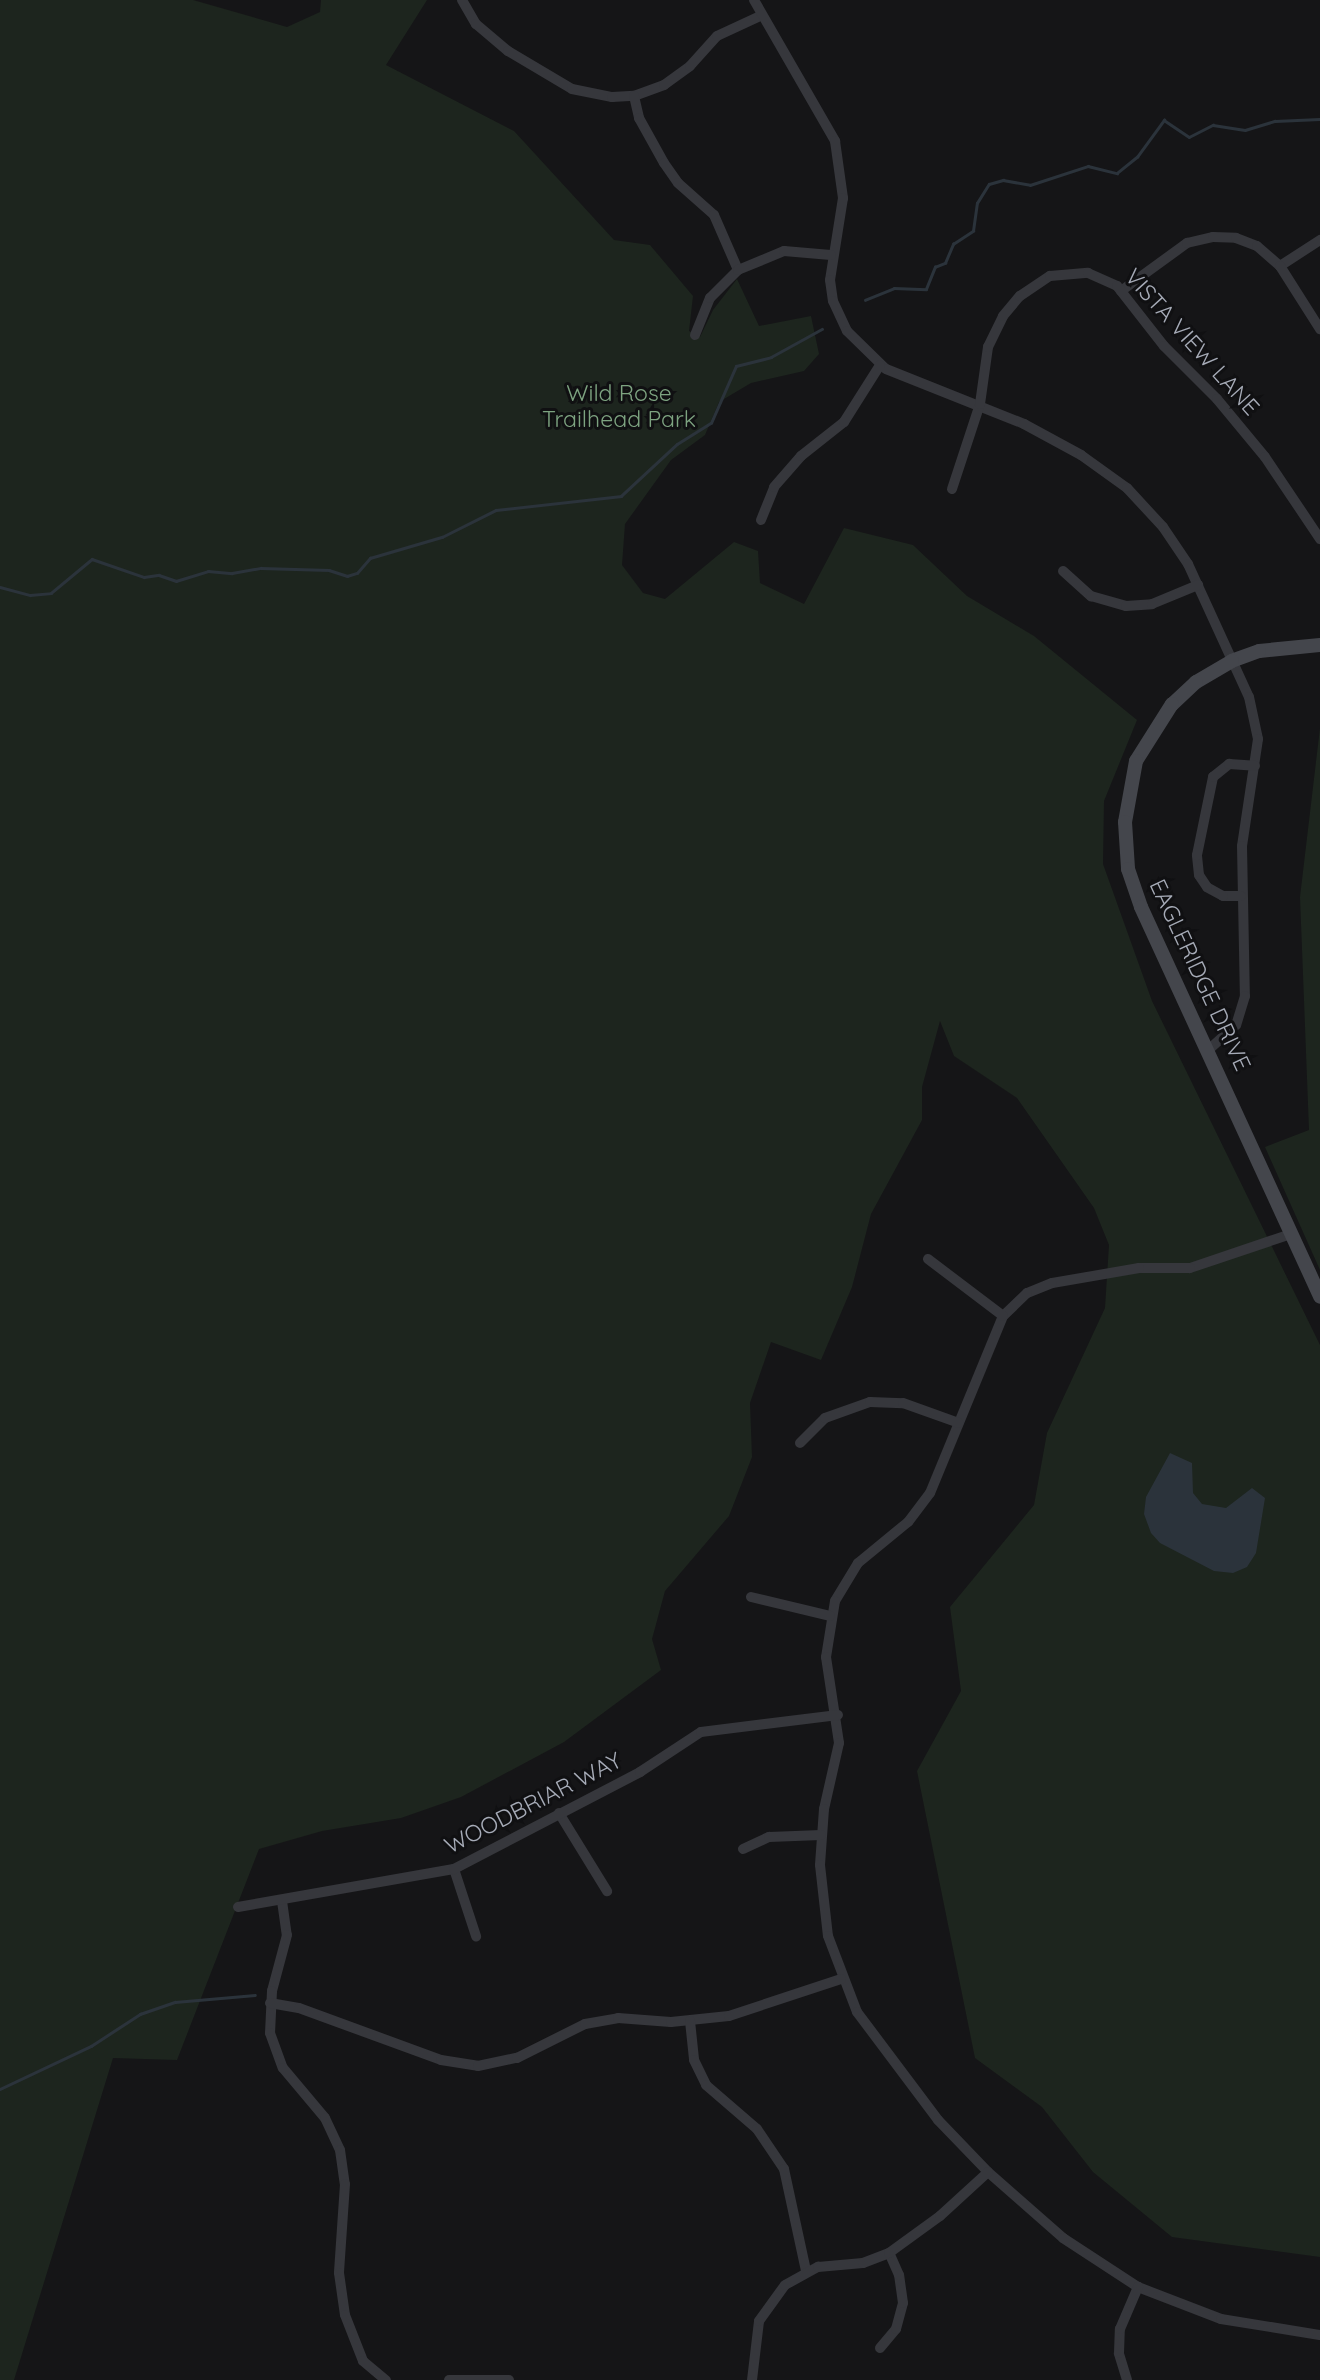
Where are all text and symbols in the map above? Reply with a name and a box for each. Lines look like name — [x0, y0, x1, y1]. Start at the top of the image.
street label: VISTA VIEW LANE — [1119, 263, 1265, 421]
park label: Wild Rose Trailhead Park — [542, 379, 696, 433]
street label: EAGLERIDGE DRIVE — [1143, 875, 1257, 1075]
street label: WOODBRIAR WAY — [440, 1746, 626, 1860]

